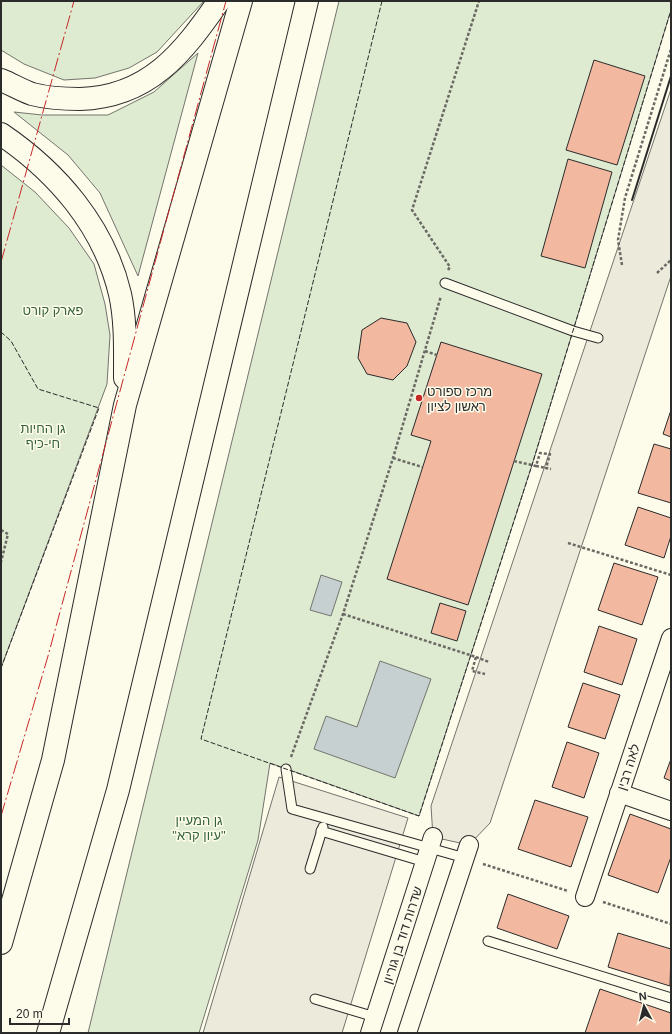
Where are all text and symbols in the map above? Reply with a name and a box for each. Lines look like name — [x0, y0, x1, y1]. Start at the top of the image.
park label: פארק קורט — [23, 303, 83, 318]
place label: מרכז ספורט ראשון לציון — [427, 384, 492, 414]
marker: מרכז ספורט ראשון לציון — [414, 393, 424, 403]
park label: גן החיות חי-כיף — [20, 421, 66, 451]
street label: לאה רבין — [614, 742, 643, 792]
park label: גן המעיין "עיון קרא" — [172, 813, 226, 843]
street label: שדרות דוד בן גוריון — [380, 884, 425, 986]
north arrow — [624, 986, 664, 1026]
text: N — [638, 990, 648, 1003]
scale bar — [10, 1000, 69, 1026]
text: 20 m — [16, 1007, 43, 1021]

